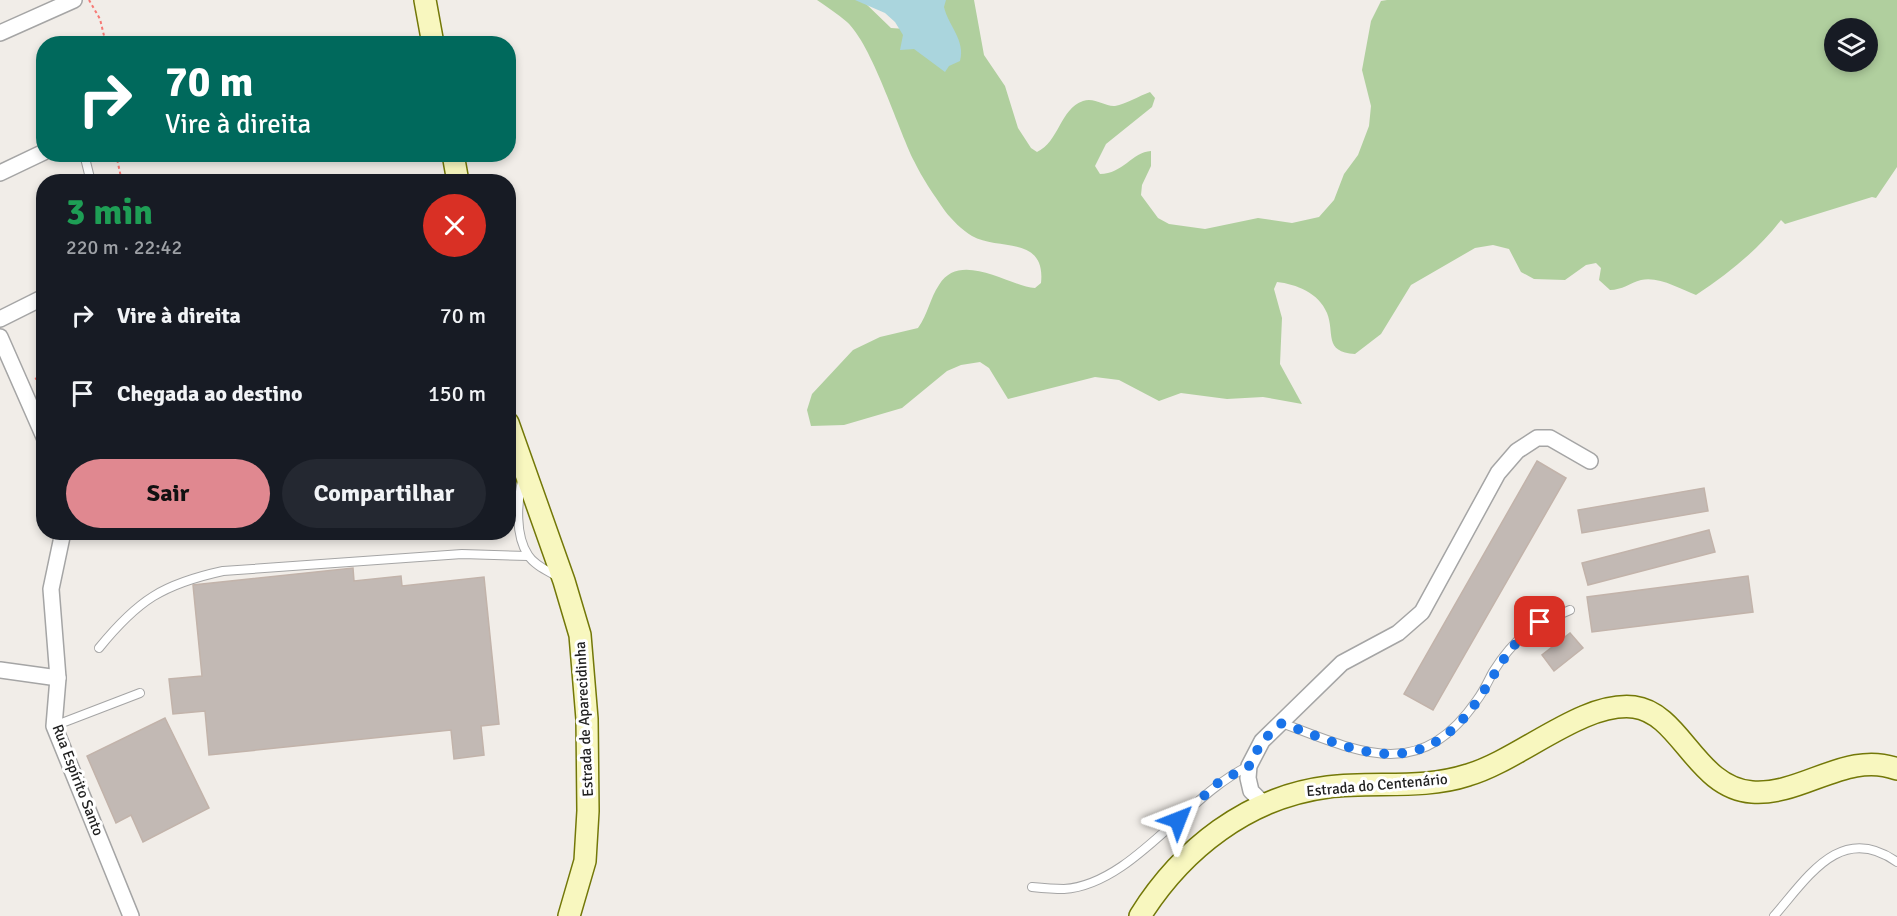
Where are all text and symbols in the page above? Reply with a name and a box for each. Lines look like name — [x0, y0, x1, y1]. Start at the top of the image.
map controls — [1824, 18, 1878, 72]
button: layers — [1824, 18, 1878, 72]
text: 70 m — [165, 57, 254, 108]
icon: right — [66, 60, 144, 138]
text: Vire à direita — [165, 108, 311, 141]
text: 3 min — [66, 190, 153, 235]
button: close — [423, 194, 486, 257]
text: 220 m · 22:42 — [66, 235, 182, 260]
icon: right — [66, 299, 99, 332]
text: Vire à direita — [117, 302, 241, 329]
text: 70 m — [440, 302, 486, 329]
icon: arrive — [66, 377, 99, 410]
text: Chegada ao destino — [117, 380, 303, 407]
text: 150 m — [428, 380, 486, 407]
button: Sair — [66, 459, 270, 528]
button: Compartilhar — [282, 459, 486, 528]
pin — [1514, 596, 1565, 647]
icon: arrive — [1523, 605, 1556, 638]
street label: Estrada de Aparecidinha — [571, 641, 597, 797]
street label: Rua Espírito Santo — [48, 722, 108, 838]
street label: Estrada do Centenário — [1306, 770, 1449, 800]
position arrow — [1146, 788, 1210, 852]

